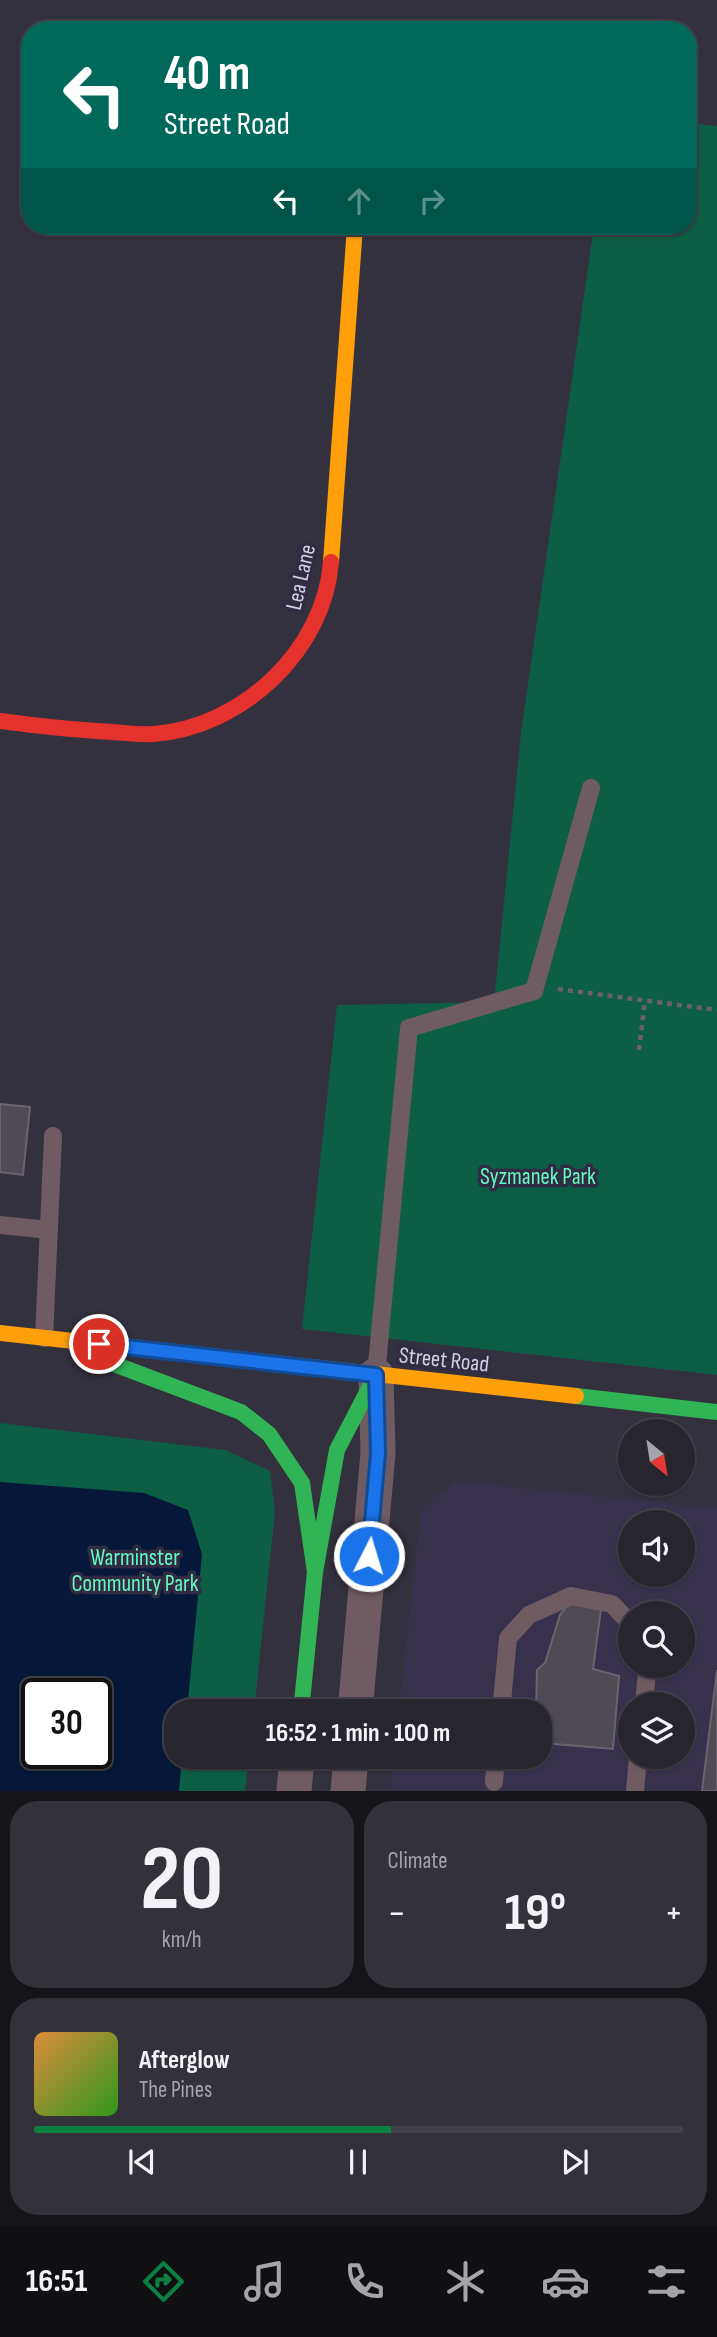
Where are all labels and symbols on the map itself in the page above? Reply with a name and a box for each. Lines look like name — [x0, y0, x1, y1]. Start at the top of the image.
street label: Lea Lane — [280, 542, 322, 613]
park label: Syzmanek Park — [480, 1163, 596, 1191]
pin — [69, 1314, 129, 1374]
street label: Street Road — [397, 1341, 490, 1379]
north arrow — [618, 1419, 695, 1496]
position arrow — [332, 1519, 406, 1593]
park label: Warminster Community Park — [71, 1544, 199, 1598]
speed limit sign: 30 — [21, 1678, 112, 1769]

